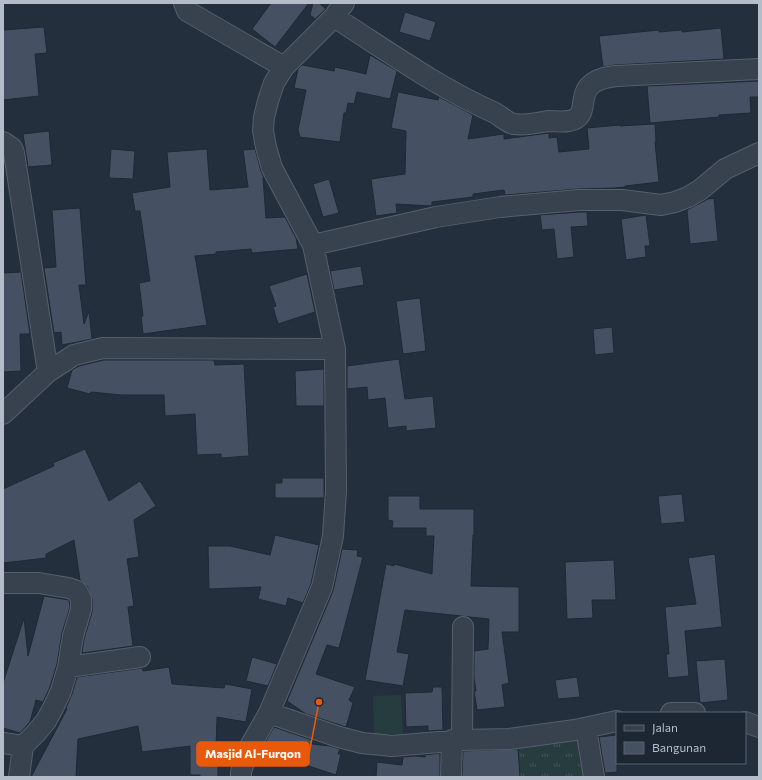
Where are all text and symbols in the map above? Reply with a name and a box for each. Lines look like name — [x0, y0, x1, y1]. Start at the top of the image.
legend — [616, 712, 746, 764]
text: Jalan — [652, 720, 678, 735]
text: Bangunan — [652, 740, 706, 754]
callout: Masjid Al-Furqon — [197, 742, 309, 766]
text: Masjid Al-Furqon — [205, 746, 301, 760]

